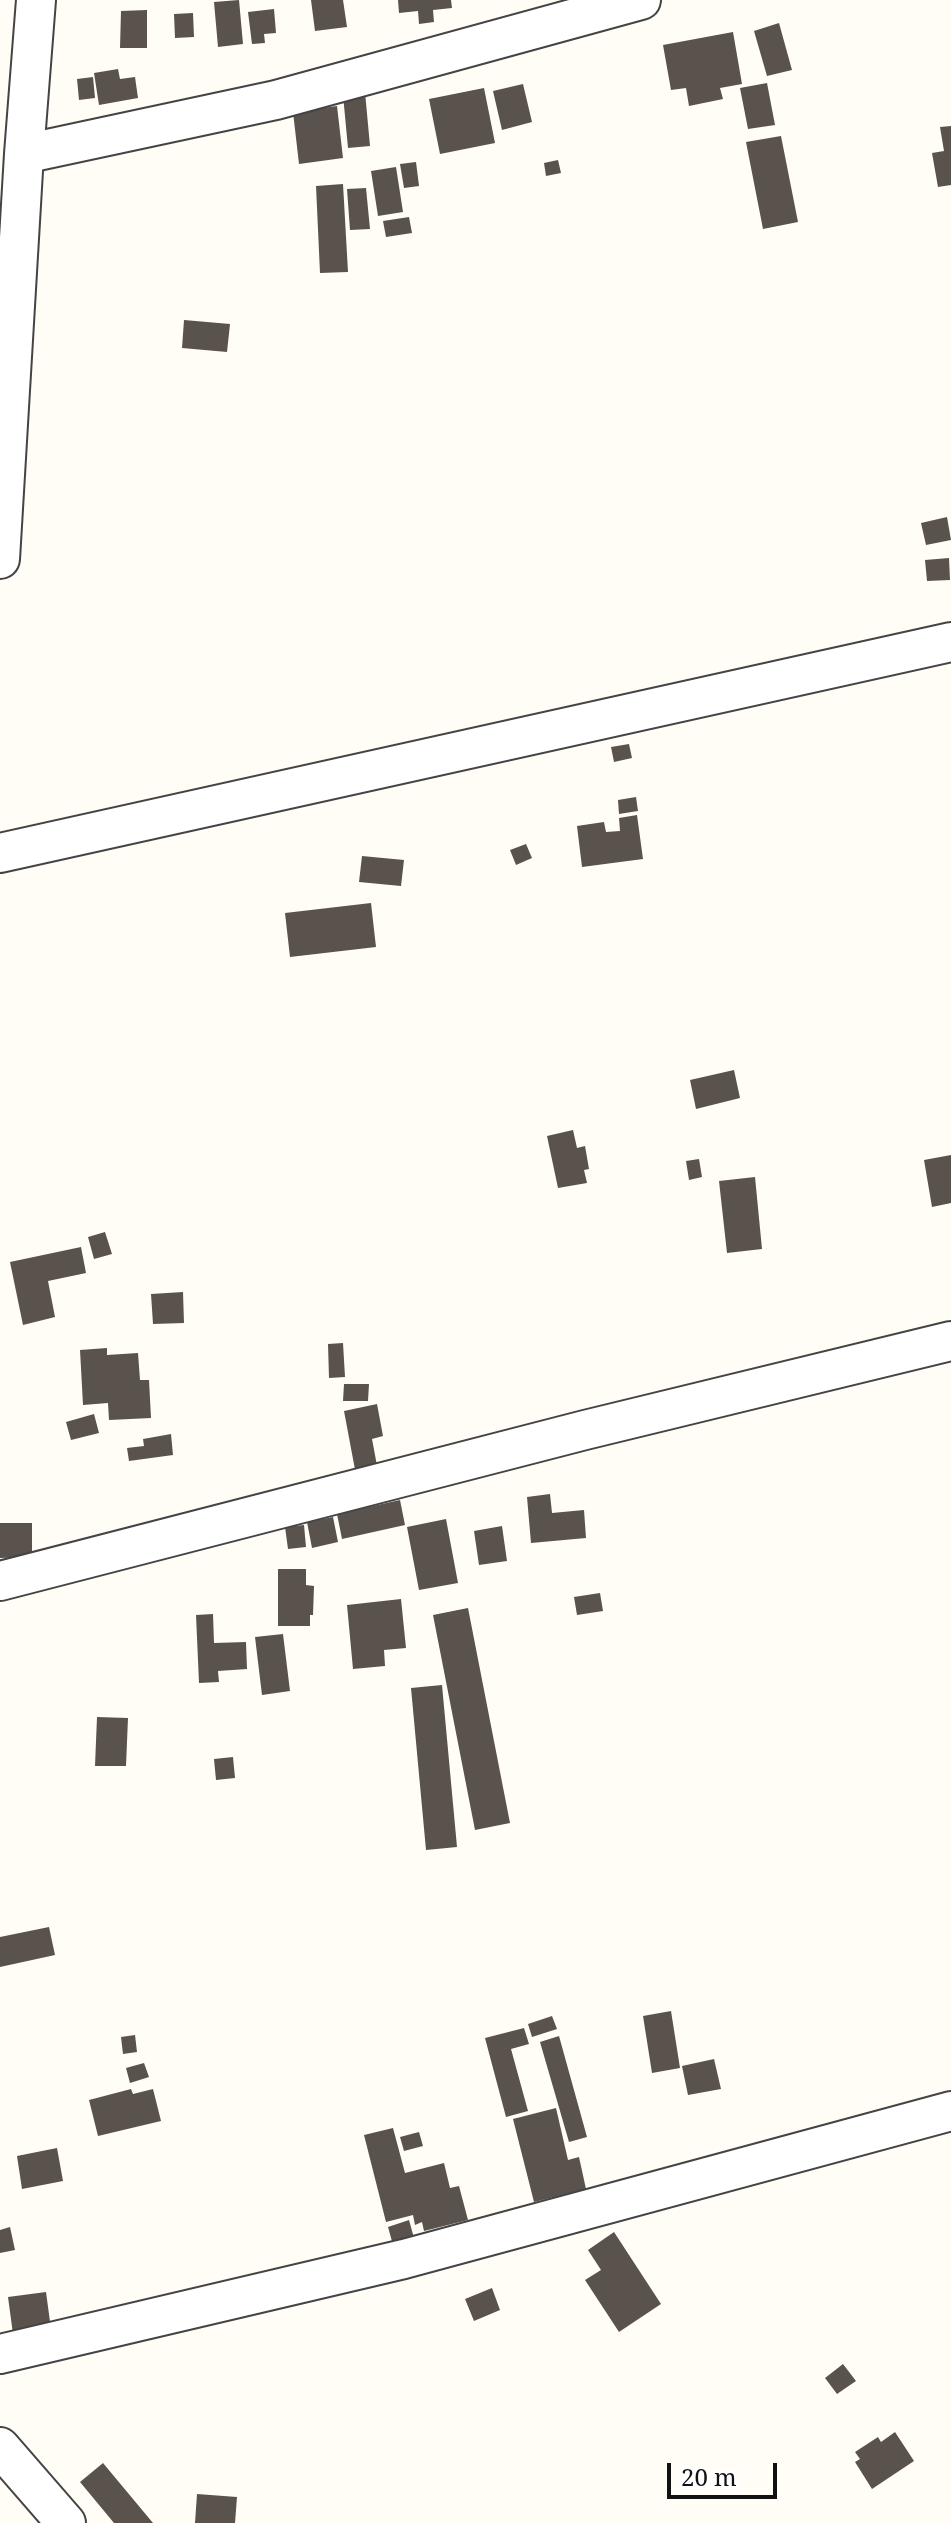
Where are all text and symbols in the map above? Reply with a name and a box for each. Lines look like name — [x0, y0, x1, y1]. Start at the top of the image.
scale bar — [671, 2447, 781, 2497]
text: 20 m — [681, 2460, 737, 2493]

